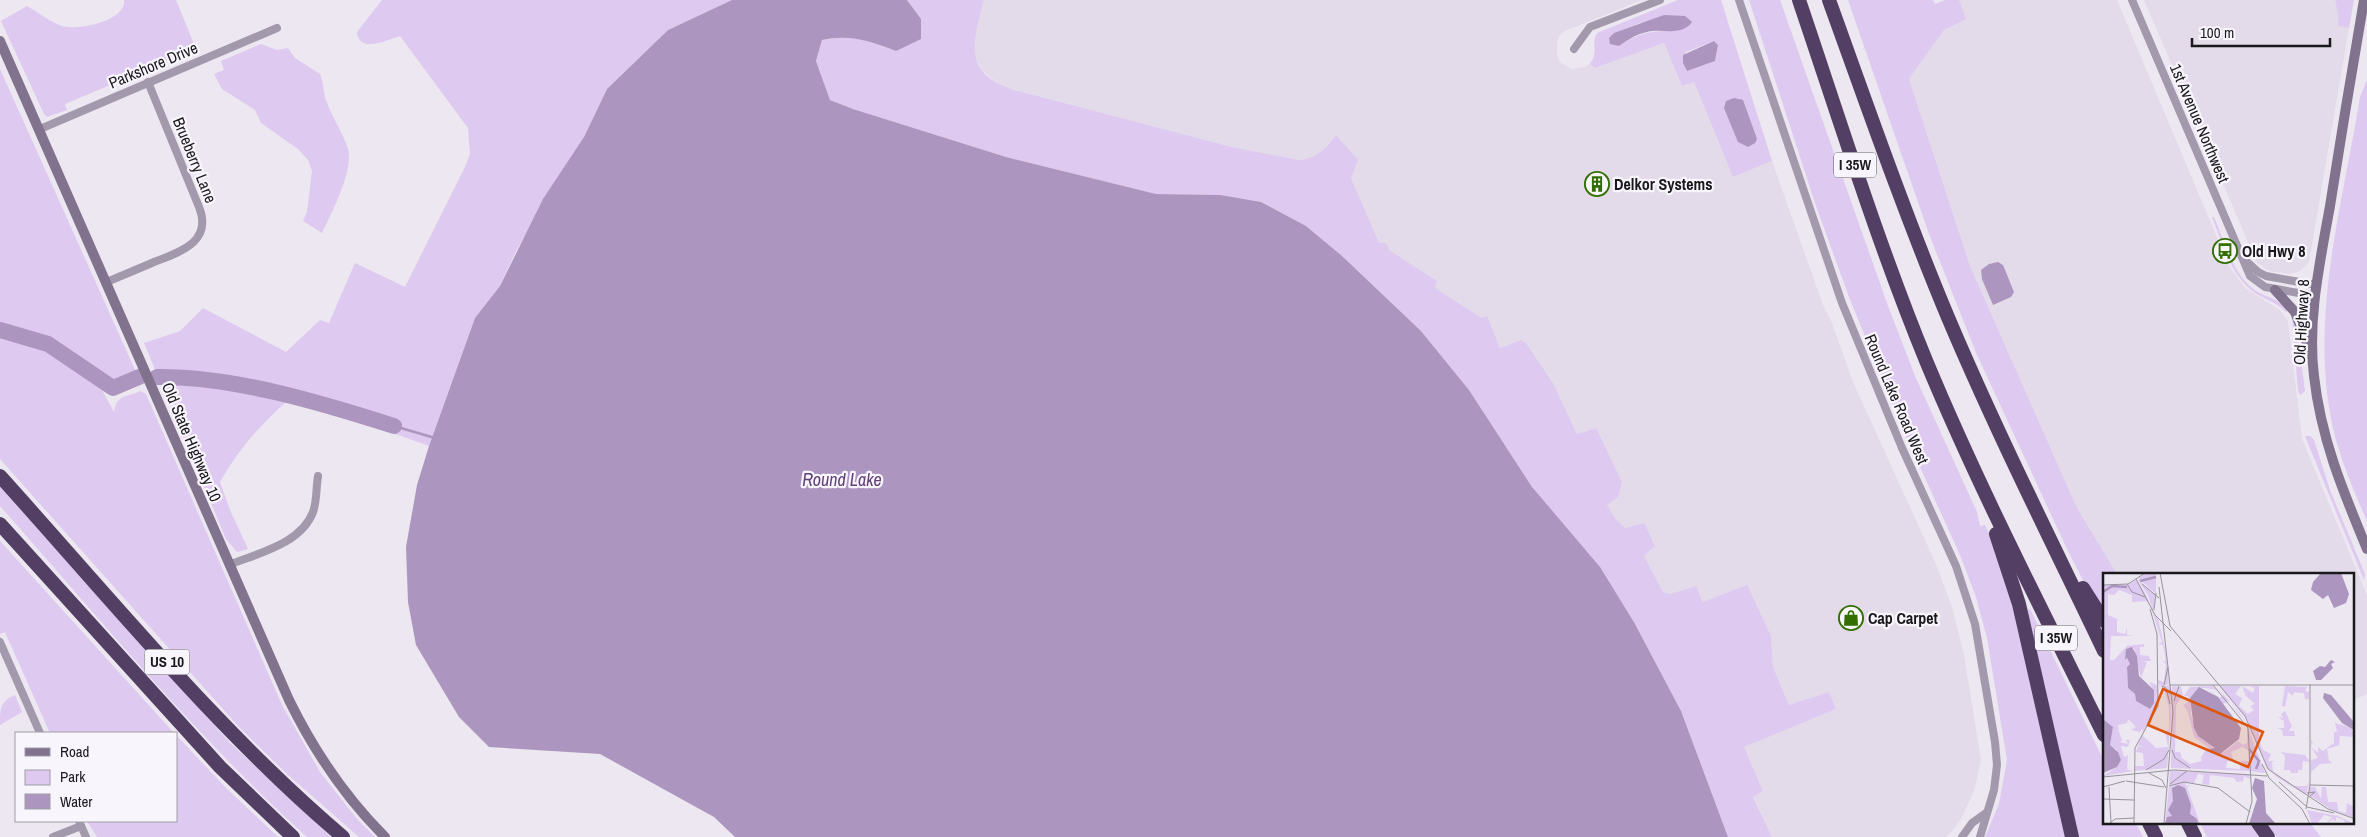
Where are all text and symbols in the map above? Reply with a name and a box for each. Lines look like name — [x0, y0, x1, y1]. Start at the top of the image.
scale bar — [2192, 15, 2330, 47]
text: 100 m — [2200, 22, 2234, 43]
street label: Parkshore Drive — [105, 36, 201, 94]
street label: 1st Avenue Northwest — [2165, 60, 2235, 186]
street label: Brueberry Lane — [168, 114, 222, 206]
road number: I 35W — [1834, 152, 1876, 178]
building icon: Delkor Systems — [1584, 171, 1610, 197]
place label: Delkor Systems — [1614, 173, 1712, 195]
bus stop icon: Old Hwy 8 — [2212, 238, 2238, 264]
place label: Old Hwy 8 — [2242, 240, 2305, 262]
street label: Old Highway 8 — [2288, 278, 2314, 366]
street label: Round Lake Road West — [1860, 331, 1934, 468]
street label: Old State Highway 10 — [157, 379, 227, 505]
water label: Round Lake — [802, 467, 882, 492]
inset map — [2103, 573, 2354, 824]
shop icon: Cap Carpet — [1838, 605, 1864, 631]
place label: Cap Carpet — [1868, 607, 1939, 629]
road number: I 35W — [2035, 626, 2077, 650]
road number: US 10 — [144, 650, 190, 674]
legend — [15, 732, 178, 822]
text: Road — [60, 741, 89, 762]
text: Park — [60, 766, 86, 787]
text: Water — [60, 791, 92, 812]

